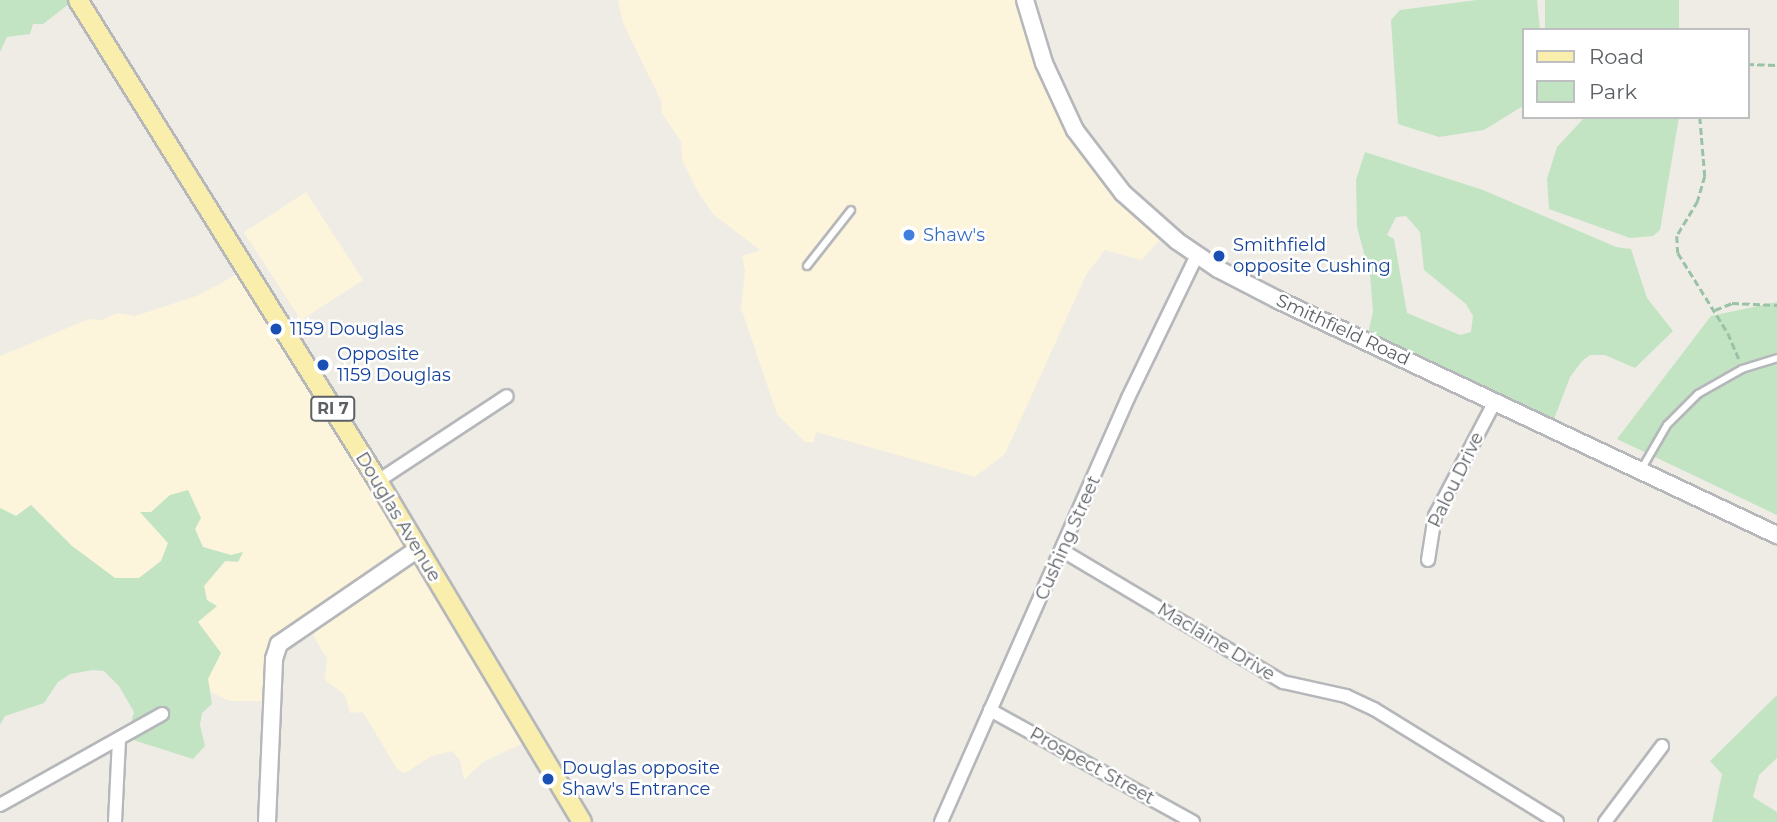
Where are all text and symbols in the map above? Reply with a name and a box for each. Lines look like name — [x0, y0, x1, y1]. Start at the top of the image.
legend — [1522, 28, 1749, 119]
text: Road — [1589, 44, 1644, 69]
text: Park — [1589, 79, 1637, 104]
place label: Shaw's — [923, 224, 985, 246]
marker: Shaw's — [901, 227, 917, 243]
place label: Smithfield opposite Cushing — [1233, 235, 1391, 278]
marker: Smithfield opposite Cushing — [1211, 248, 1227, 264]
street label: Smithfield Road — [1273, 290, 1413, 370]
place label: 1159 Douglas — [290, 318, 404, 340]
marker: 1159 Douglas — [268, 321, 284, 337]
place label: Opposite 1159 Douglas — [337, 344, 451, 386]
marker: Opposite 1159 Douglas — [315, 357, 331, 373]
road number: RI 7 — [310, 396, 356, 422]
street label: Palou Drive — [1424, 429, 1488, 531]
street label: Douglas Avenue — [351, 448, 445, 586]
street label: Cushing Street — [1031, 472, 1105, 604]
street label: Maclaine Drive — [1153, 598, 1279, 686]
street label: Prospect Street — [1026, 723, 1158, 809]
place label: Douglas opposite Shaw's Entrance — [562, 758, 720, 800]
marker: Douglas opposite Shaw's Entrance — [540, 771, 556, 787]

